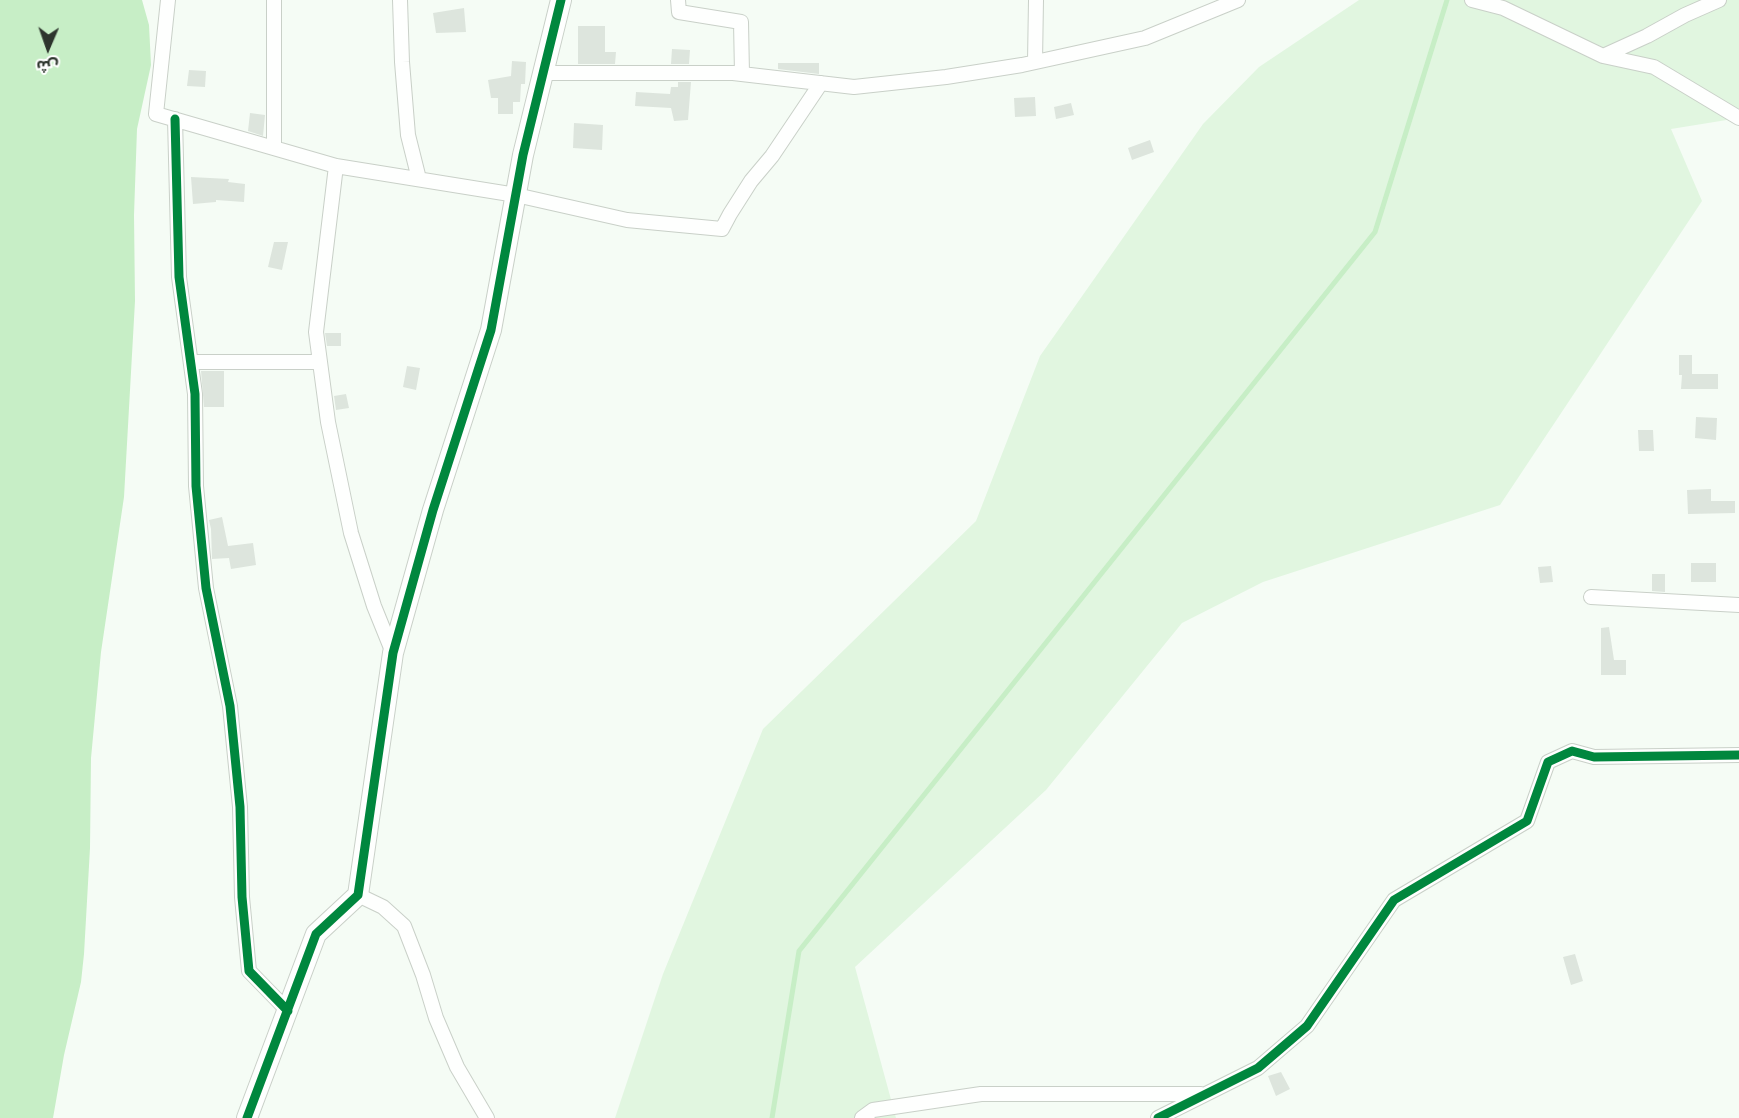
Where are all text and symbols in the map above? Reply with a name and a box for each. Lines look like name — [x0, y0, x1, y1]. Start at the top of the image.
north arrow — [18, 18, 78, 78]
text: ش — [36, 57, 59, 76]

